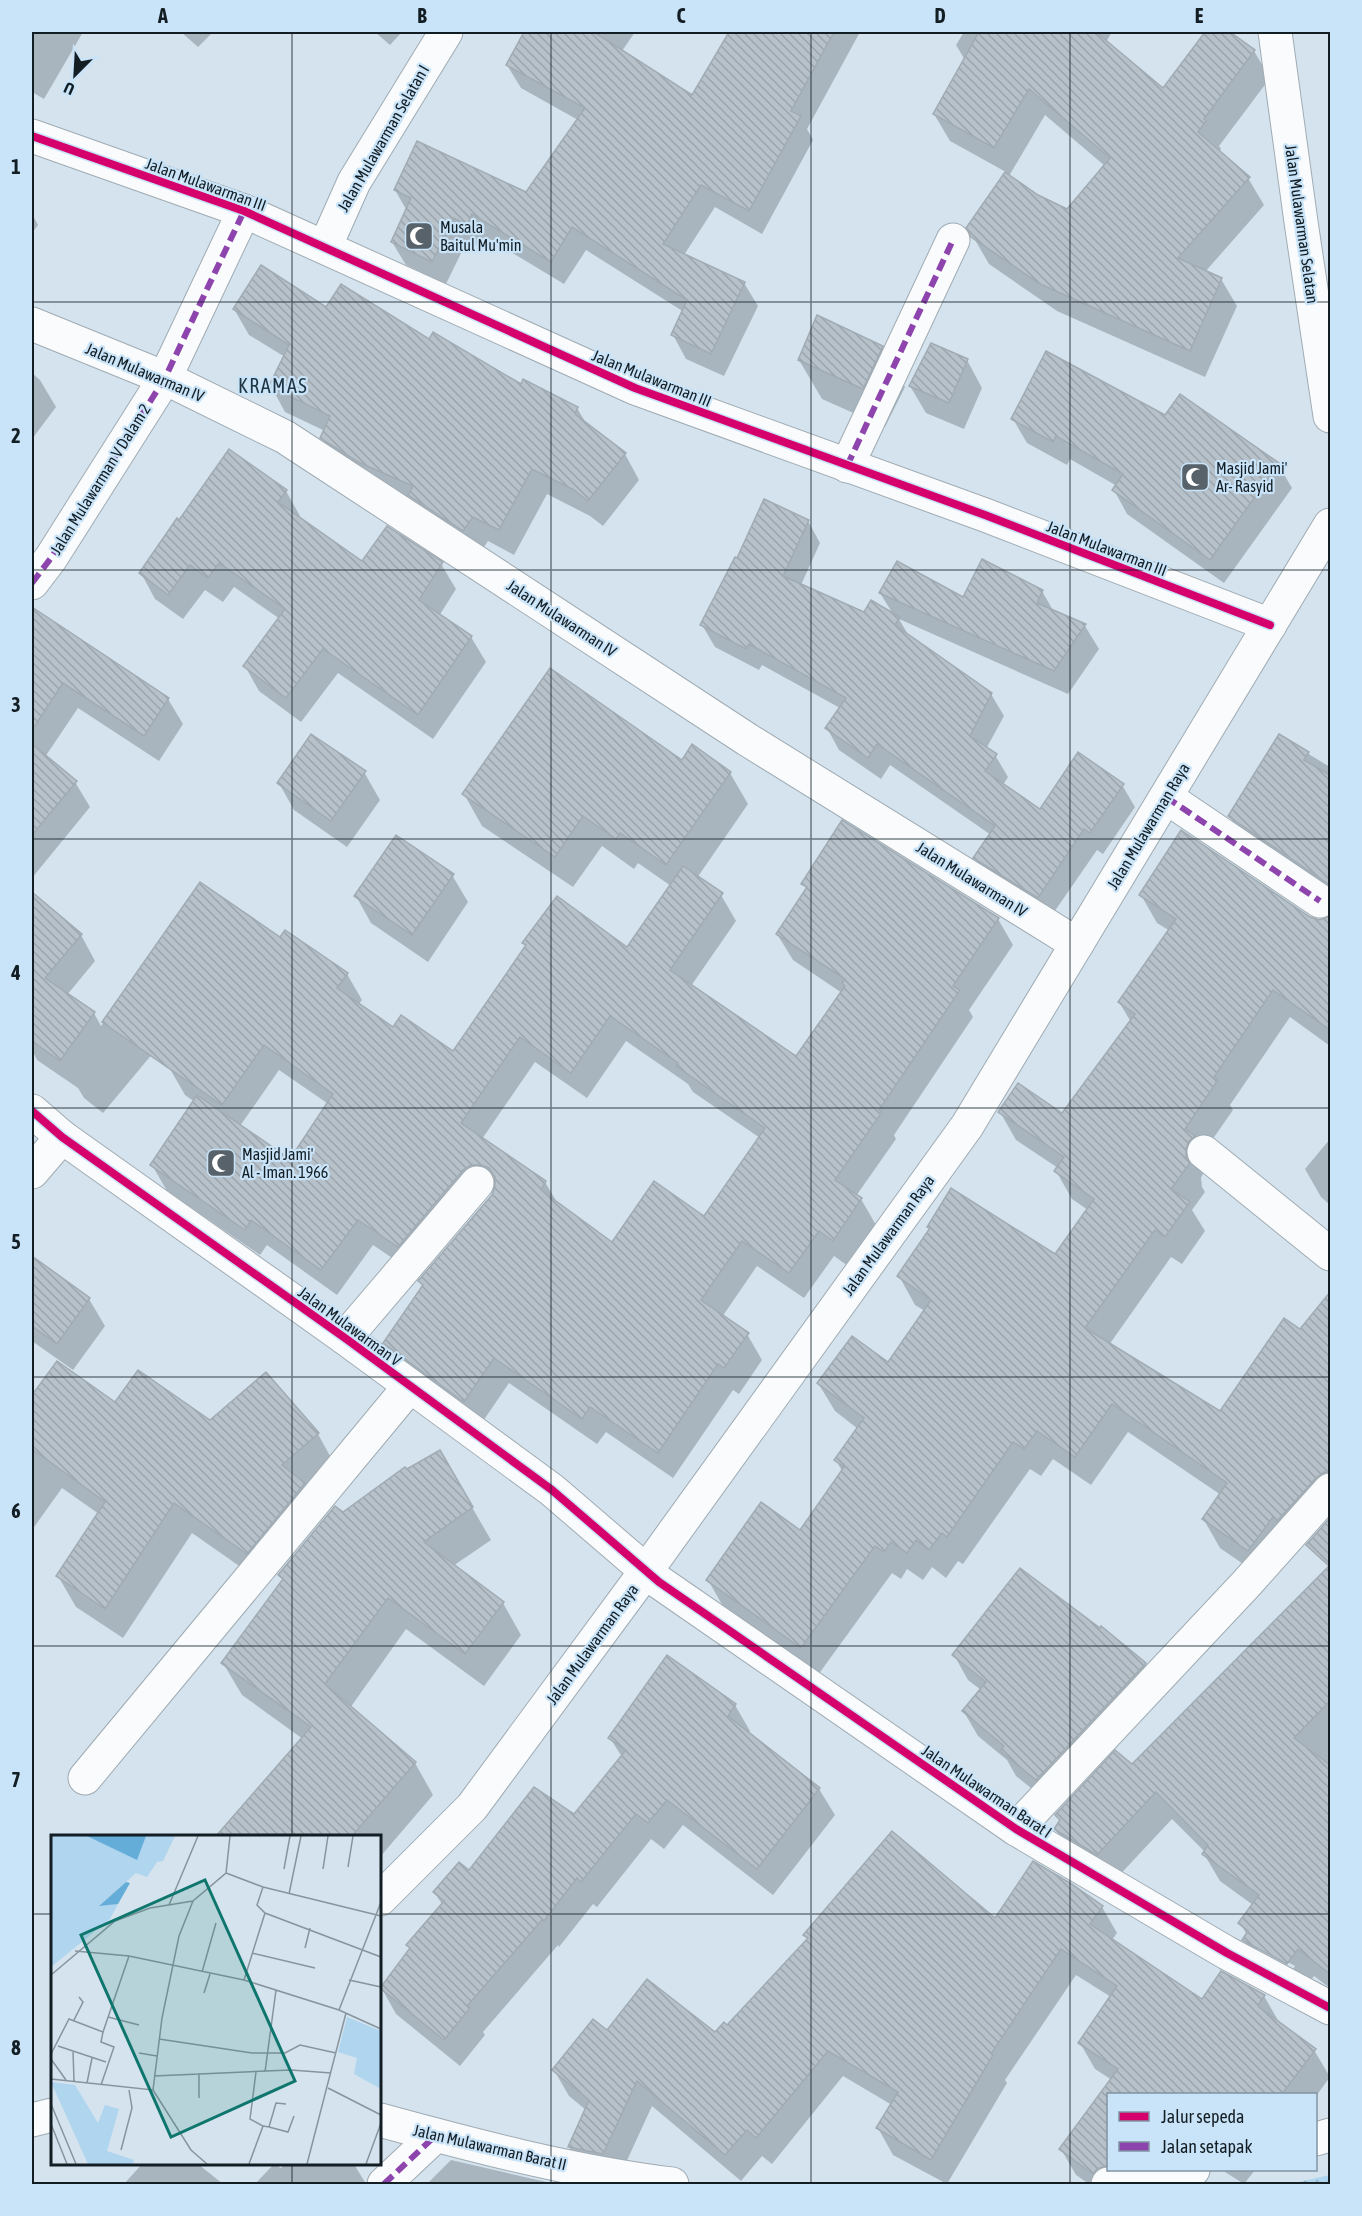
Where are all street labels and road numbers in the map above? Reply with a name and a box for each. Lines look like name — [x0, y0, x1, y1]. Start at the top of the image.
street label: Jalan Mulawarman Selatan I — [334, 61, 432, 215]
street label: Jalan Mulawarman Selatan — [1282, 143, 1322, 305]
street label: Jalan Mulawarman III — [143, 154, 269, 214]
street label: Jalan Mulawarman IV — [83, 339, 207, 405]
street label: Jalan Mulawarman III — [590, 346, 714, 410]
street label: Jalan Mulawarman V Dalam 2 — [46, 400, 154, 558]
street label: Jalan Mulawarman III — [1044, 517, 1170, 579]
street label: Jalan Mulawarman IV — [504, 576, 620, 660]
street label: Jalan Mulawarman Raya — [1103, 760, 1194, 893]
street label: Jalan Mulawarman IV — [913, 838, 1031, 920]
street label: Jalan Mulawarman Raya — [838, 1171, 938, 1299]
street label: Jalan Mulawarman V — [295, 1283, 405, 1369]
street label: Jalan Mulawarman Raya — [542, 1580, 642, 1708]
street label: Jalan Mulawarman Barat I — [919, 1741, 1055, 1841]
street label: Jalan Mulawarman Barat II — [412, 2121, 568, 2173]

